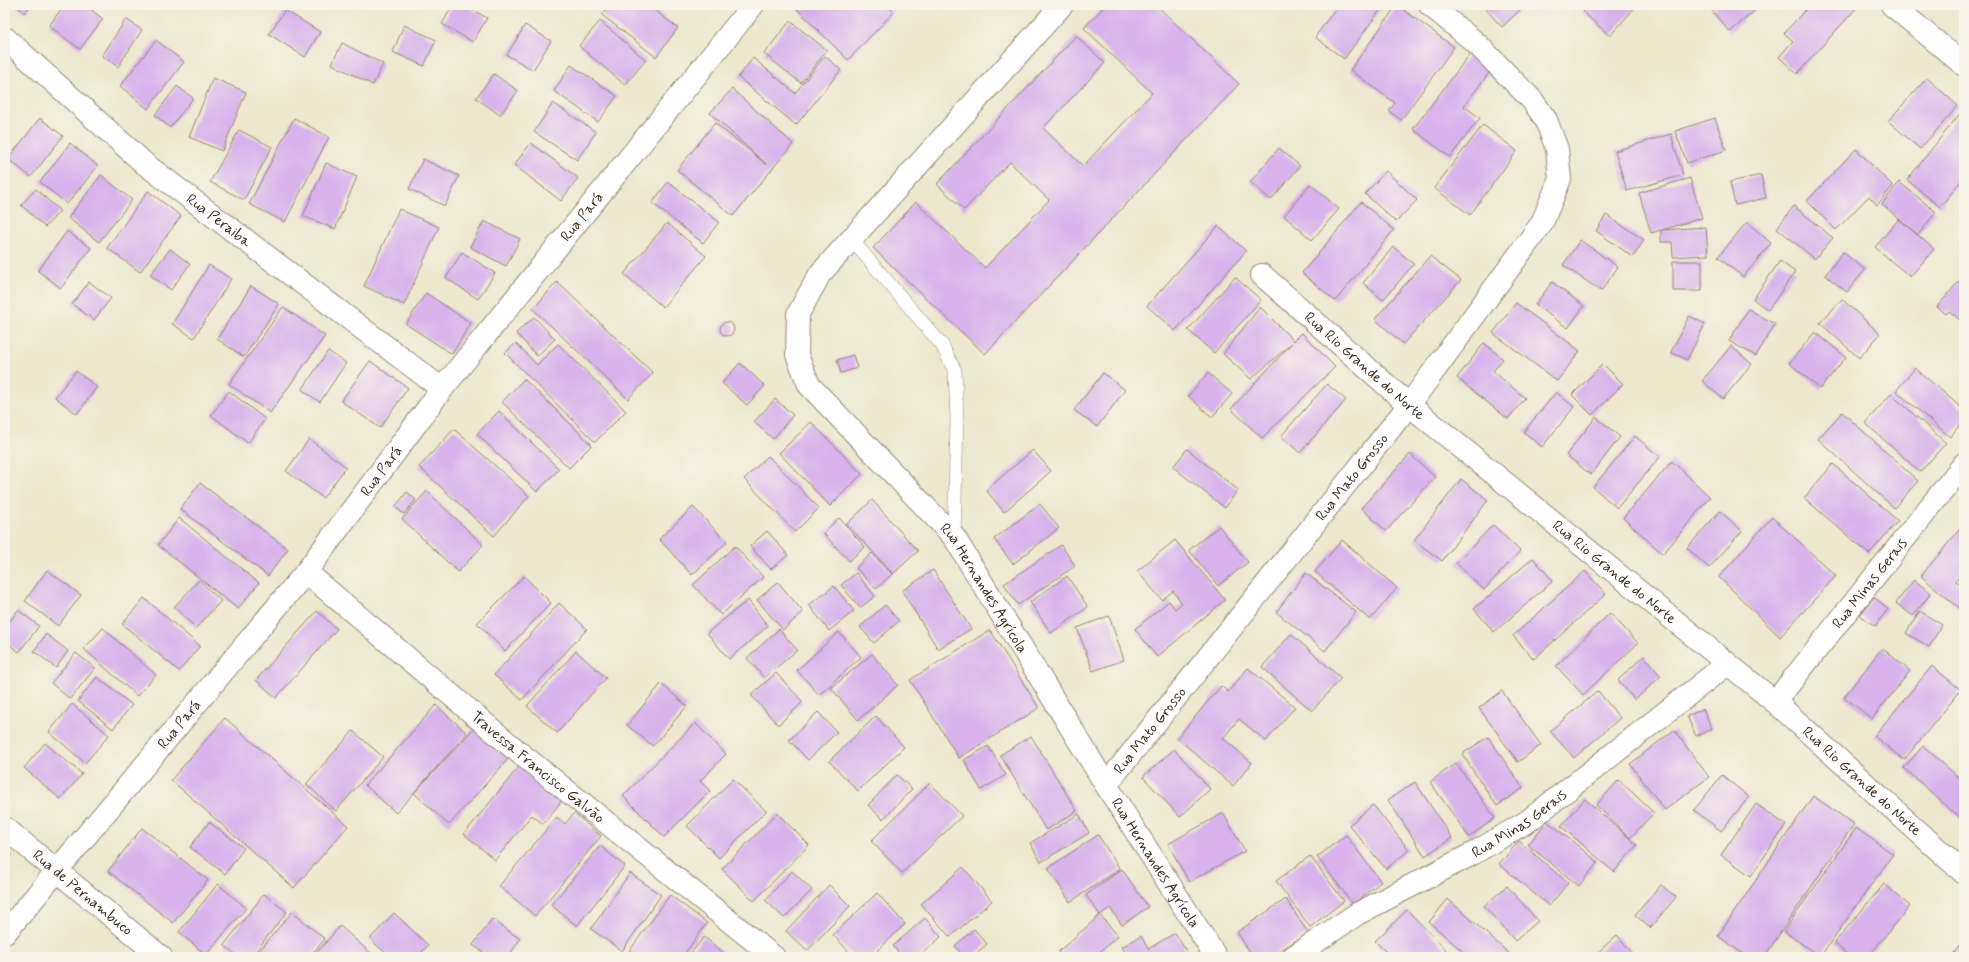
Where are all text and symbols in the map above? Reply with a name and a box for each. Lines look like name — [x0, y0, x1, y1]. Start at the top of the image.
street label: Rua Pará — [556, 188, 609, 246]
street label: Rua Peraiba — [182, 190, 256, 253]
street label: Rua Rio Grande do Norte — [1300, 308, 1429, 425]
street label: Rua Mato Grosso — [1311, 430, 1393, 525]
street label: Rua Pará — [357, 442, 407, 501]
street label: Rua Rio Grande do Norte — [1548, 516, 1680, 629]
street label: Rua Hernandes Agrícola — [935, 519, 1032, 657]
street label: Rua Minas Gerais — [1828, 534, 1913, 633]
street label: Rua Mato Grosso — [1110, 683, 1191, 779]
street label: Rua Pará — [154, 696, 206, 754]
street label: Travessa Francisco Galvão — [466, 707, 608, 828]
street label: Rua Rio Grande do Norte — [1797, 722, 1925, 841]
street label: Rua Minas Gerais — [1468, 785, 1571, 863]
street label: Rua Hernandes Agrícola — [1106, 795, 1204, 932]
street label: Rua de Pernambuco — [28, 846, 137, 941]

